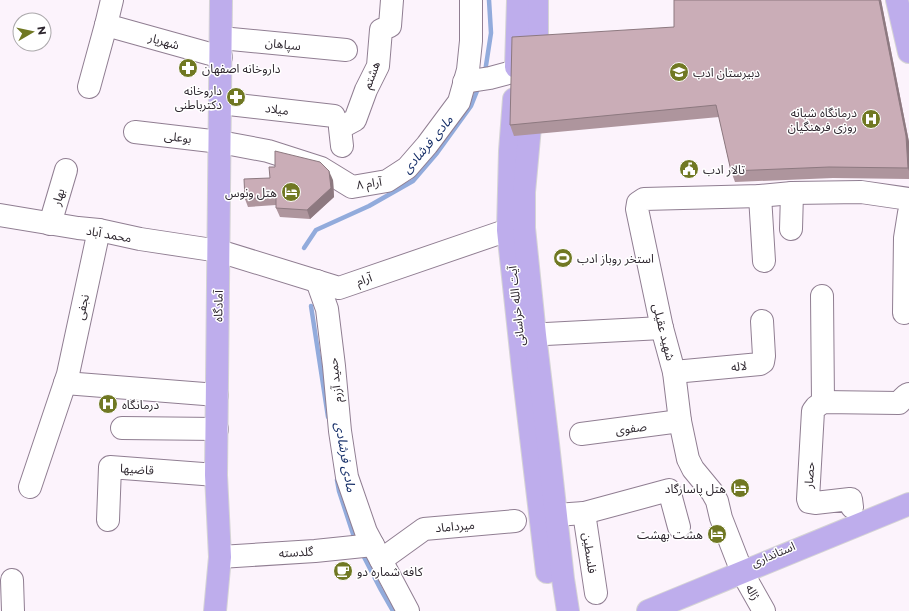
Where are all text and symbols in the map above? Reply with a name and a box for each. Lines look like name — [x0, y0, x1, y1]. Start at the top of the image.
north arrow — [12, 12, 52, 52]
text: N — [34, 25, 49, 36]
street label: شهریار — [146, 29, 181, 53]
street label: سپاهان — [264, 35, 302, 54]
pharmacy icon: داروخانه اصفهان — [177, 57, 199, 79]
street label: هشتم — [359, 59, 385, 92]
place label: داروخانه اصفهان — [202, 61, 281, 76]
school or university icon: دبیرستان ادب — [668, 61, 690, 83]
place label: دبیرستان ادب — [693, 65, 760, 80]
place label: داروخانه دکترباطنی — [175, 83, 222, 112]
pharmacy icon: داروخانه دکترباطنی — [225, 86, 247, 108]
street label: میلاد — [264, 100, 290, 118]
place label: درمانگاه شبانه روزی فرهنگیان — [788, 105, 857, 134]
hospital icon: درمانگاه شبانه روزی فرهنگیان — [860, 108, 882, 130]
water label: مادی فرشادی — [398, 112, 457, 177]
street label: بوعلی — [163, 128, 192, 146]
public building icon: تالار ادب — [678, 158, 700, 180]
place label: تالار ادب — [703, 162, 746, 177]
street label: ۸ آرام — [355, 174, 383, 194]
hotel icon: هتل ونوس — [280, 181, 302, 203]
place label: هتل ونوس — [225, 185, 277, 200]
street label: بهار — [48, 187, 68, 208]
street label: محمد آباد — [85, 223, 133, 245]
sports icon: استخر روباز ادب — [552, 247, 574, 269]
place label: استخر روباز ادب — [577, 251, 654, 266]
street label: آیت الله خراسانی — [504, 265, 528, 347]
street label: آرام — [354, 269, 375, 291]
street label: آمادگاه — [210, 290, 226, 322]
street label: نجفی — [72, 293, 92, 321]
street label: شهید عقیلی — [650, 302, 678, 362]
street label: حمید آزرم — [325, 357, 347, 403]
street label: لاله — [730, 358, 748, 374]
hospital icon: درمانگاه — [97, 393, 119, 415]
place label: درمانگاه — [122, 397, 159, 412]
street label: صفوی — [614, 419, 648, 437]
water label: مادی فرشادی — [331, 421, 360, 494]
street label: قاضیها — [120, 460, 154, 478]
street label: حصار — [801, 461, 817, 490]
hotel icon: هتل پاسارگاد — [729, 477, 751, 499]
place label: هتل پاسارگاد — [665, 481, 726, 497]
street label: میرداماد — [435, 517, 475, 535]
hotel icon: هشت بهشت — [706, 523, 728, 545]
place label: هشت بهشت — [637, 527, 703, 542]
street label: فلسطین — [580, 532, 600, 574]
street label: استانداری — [749, 538, 797, 570]
street label: گلدسته — [278, 544, 315, 560]
cafe icon: کافه شماره دو — [332, 560, 354, 582]
place label: کافه شماره دو — [357, 564, 424, 579]
street label: ژاله — [743, 581, 763, 603]

